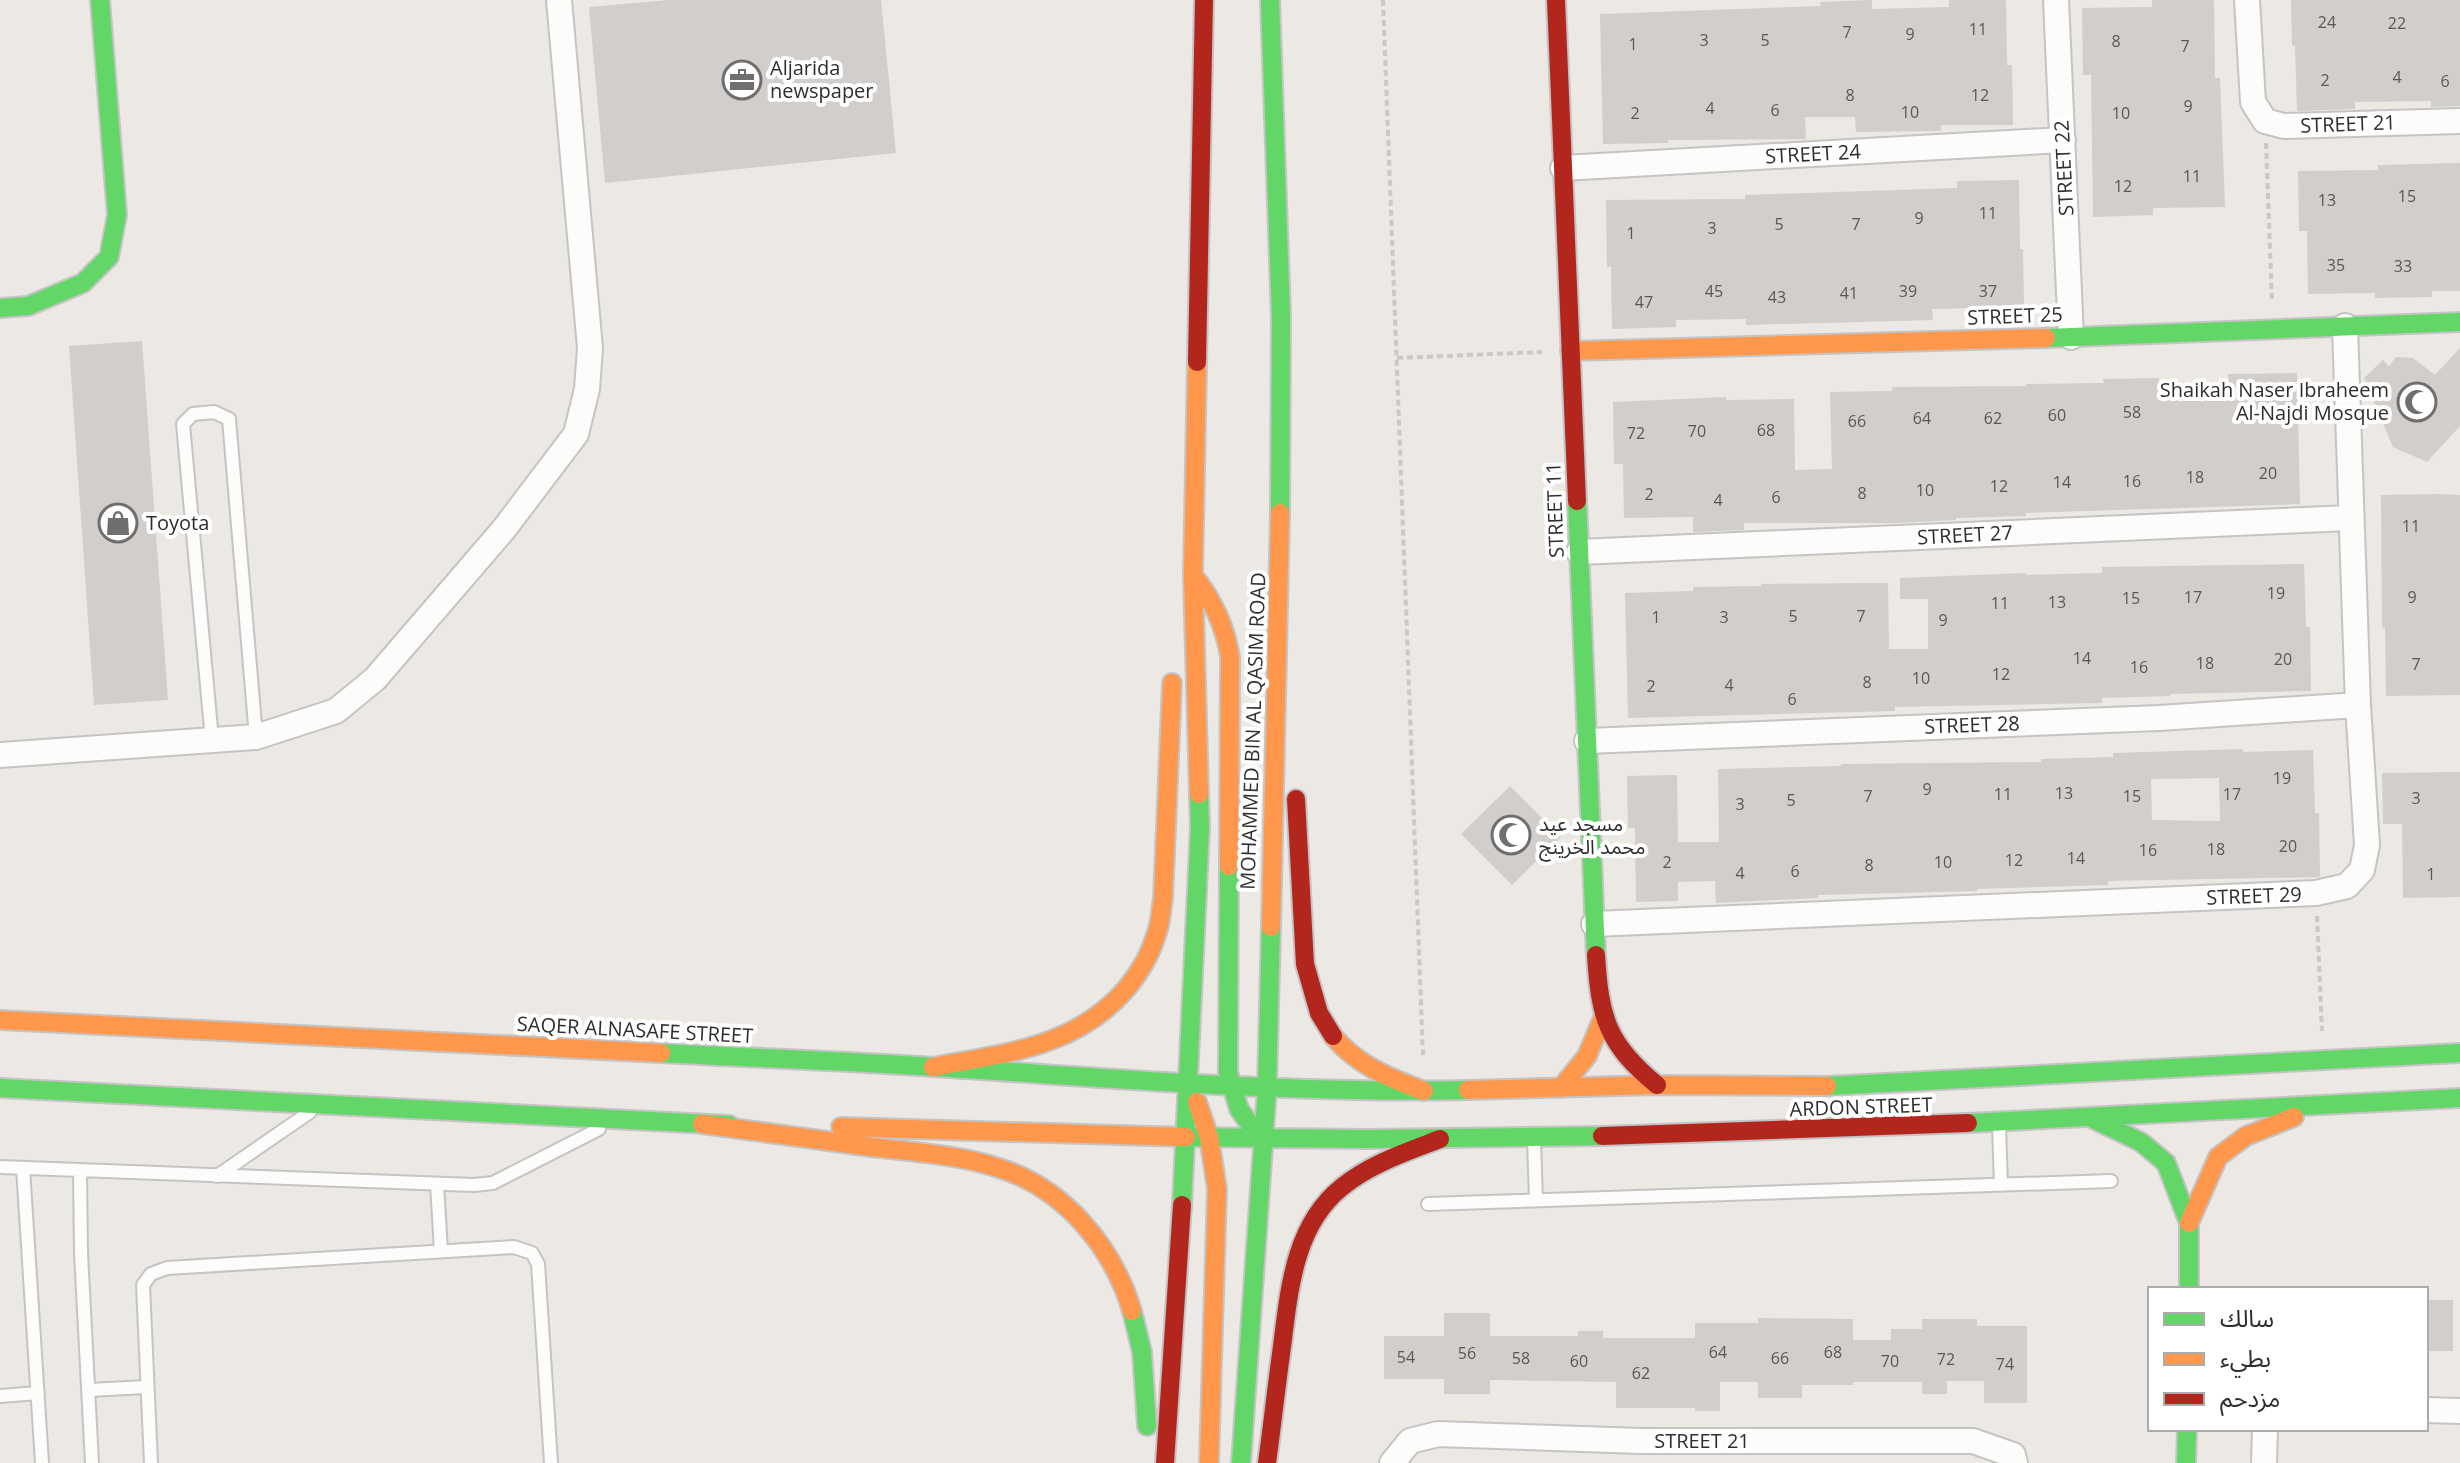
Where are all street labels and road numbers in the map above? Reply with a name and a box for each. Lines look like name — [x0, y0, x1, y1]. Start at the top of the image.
street label: STREET 21 — [2300, 108, 2396, 139]
street label: STREET 22 — [2048, 120, 2079, 216]
street label: STREET 24 — [1765, 137, 1862, 169]
street label: STREET 25 — [1967, 300, 2063, 331]
street label: STREET 11 — [1539, 462, 1570, 558]
street label: STREET 27 — [1917, 519, 2013, 550]
street label: MOHAMMED BIN AL QASIM ROAD — [1233, 572, 1272, 890]
street label: STREET 28 — [1924, 709, 2020, 740]
street label: STREET 29 — [2206, 880, 2302, 911]
street label: SAQER ALNASAFE STREET — [516, 1010, 754, 1049]
street label: ARDON STREET — [1789, 1091, 1933, 1122]
street label: STREET 21 — [1654, 1427, 1750, 1454]

